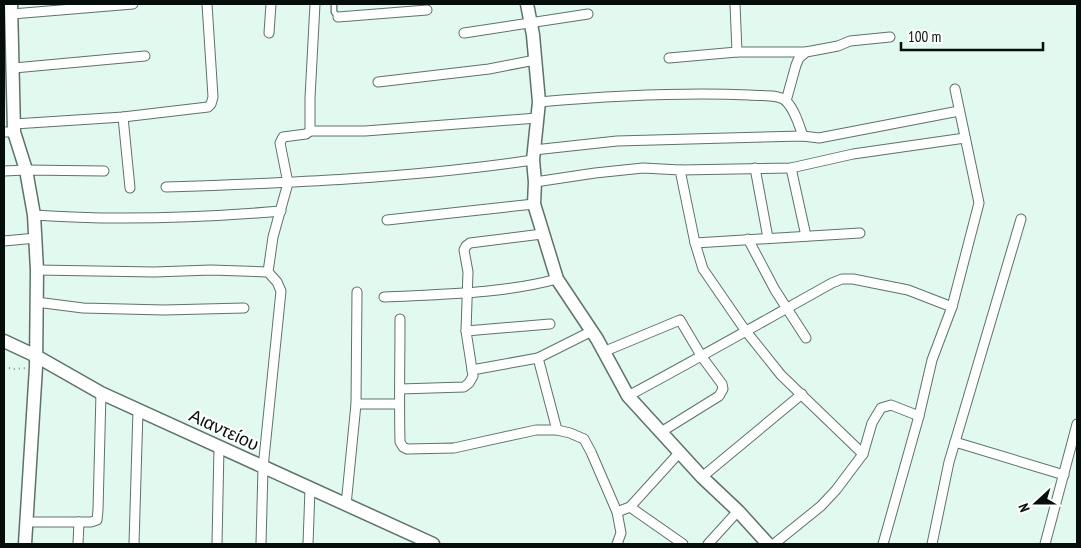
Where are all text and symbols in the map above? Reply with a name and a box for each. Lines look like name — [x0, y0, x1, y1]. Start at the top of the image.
scale bar — [901, 20, 1044, 52]
text: 100 m — [908, 27, 941, 46]
street label: Αιαντείου — [186, 403, 263, 456]
north arrow — [1011, 478, 1061, 528]
text: N — [1014, 501, 1034, 514]

